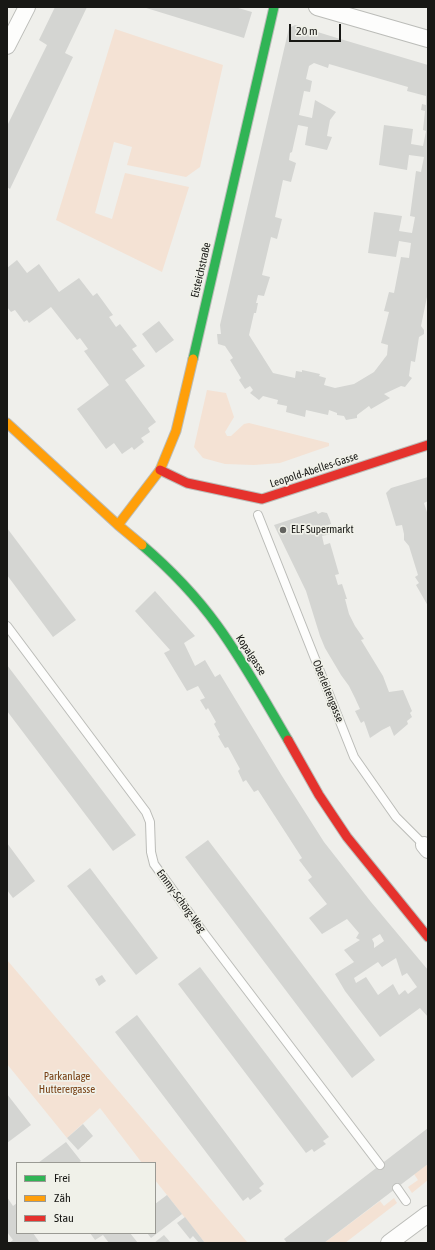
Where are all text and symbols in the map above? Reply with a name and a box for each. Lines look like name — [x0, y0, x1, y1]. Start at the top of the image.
scale bar — [291, 16, 343, 42]
text: 20 m — [296, 24, 318, 38]
street label: Eisteichstraße — [188, 241, 214, 299]
street label: Leopold-Abelles-Gasse — [268, 449, 360, 491]
place label: ELF Supermarkt — [291, 523, 354, 537]
marker: ELF Supermarkt — [278, 525, 288, 535]
street label: Kopalgasse — [233, 632, 269, 678]
street label: Oberleitengasse — [310, 658, 346, 724]
street label: Emmy-Schörg-Weg — [154, 867, 208, 935]
park label: Parkanlage Hutterergasse — [39, 1070, 95, 1096]
legend — [16, 1162, 156, 1234]
text: Frei — [54, 1171, 70, 1185]
text: Zäh — [54, 1191, 71, 1205]
text: Stau — [54, 1211, 74, 1225]

